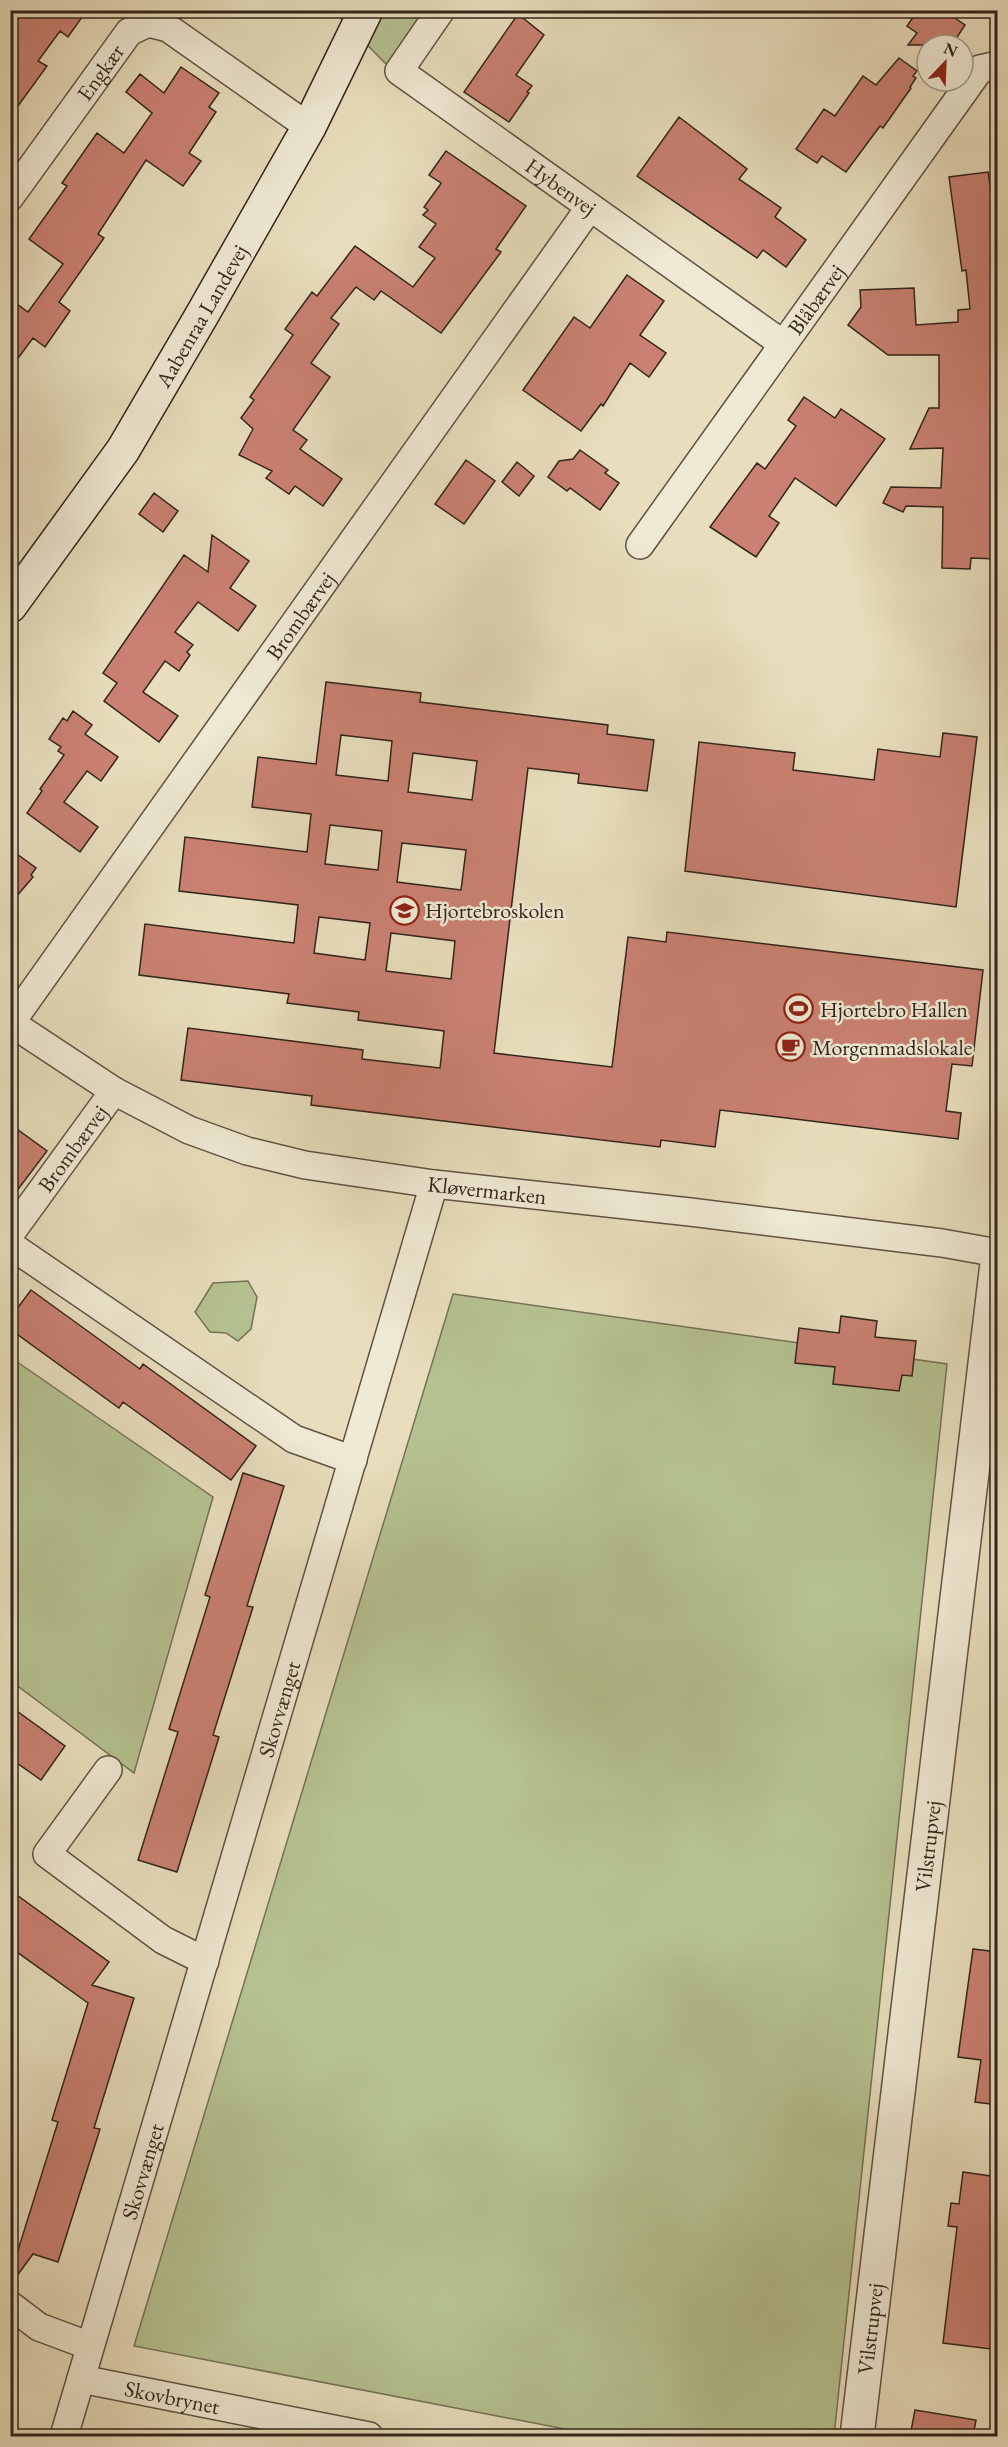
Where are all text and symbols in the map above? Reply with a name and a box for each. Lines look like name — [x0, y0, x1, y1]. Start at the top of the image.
north arrow — [915, 33, 975, 93]
text: N — [941, 37, 961, 62]
street label: Engkær — [70, 38, 131, 107]
street label: Hybenvej — [519, 151, 602, 222]
street label: Aabenraa Landevej — [148, 239, 254, 394]
street label: Blåbærvej — [781, 258, 851, 341]
street label: Brombærvej — [259, 566, 342, 666]
school or university icon: Hjortebroskolen — [388, 894, 420, 926]
place label: Hjortebroskolen — [425, 896, 565, 925]
sports icon: Hjortebro Hallen — [783, 993, 815, 1025]
place label: Hjortebro Hallen — [820, 995, 968, 1024]
cafe icon: Morgenmadslokale — [775, 1031, 807, 1063]
place label: Morgenmadslokale — [812, 1033, 973, 1062]
street label: Brombærvej — [31, 1099, 114, 1198]
street label: Kløvermarken — [426, 1169, 548, 1211]
street label: Skovvænget — [251, 1658, 307, 1761]
street label: Vilstrupvej — [908, 1799, 948, 1894]
street label: Skovvænget — [115, 2120, 171, 2223]
street label: Vilstrupvej — [850, 2282, 890, 2376]
street label: Skovbrynet — [122, 2374, 222, 2421]

